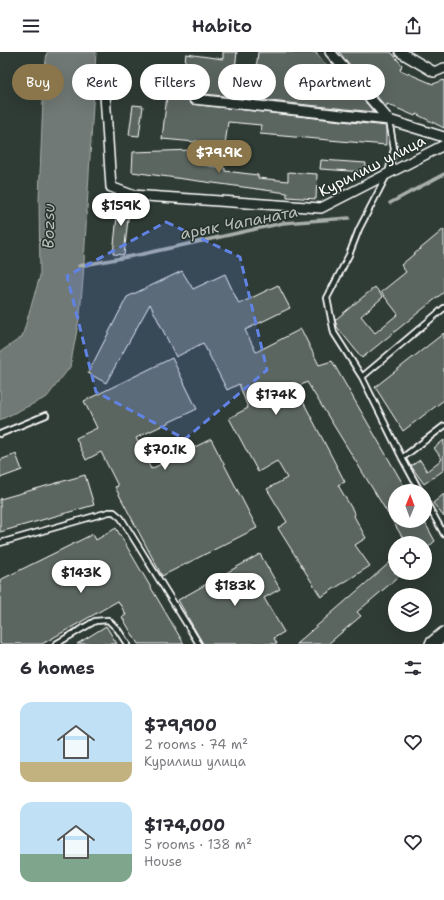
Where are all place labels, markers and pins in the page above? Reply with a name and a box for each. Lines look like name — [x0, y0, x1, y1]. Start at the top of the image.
pin: $79.9K — [186, 140, 252, 174]
pin: $159K — [93, 193, 149, 227]
pin: $174K — [248, 382, 304, 416]
pin: $70.1K — [132, 437, 198, 471]
pin: $143K — [53, 560, 109, 594]
pin: $183K — [207, 573, 263, 607]

